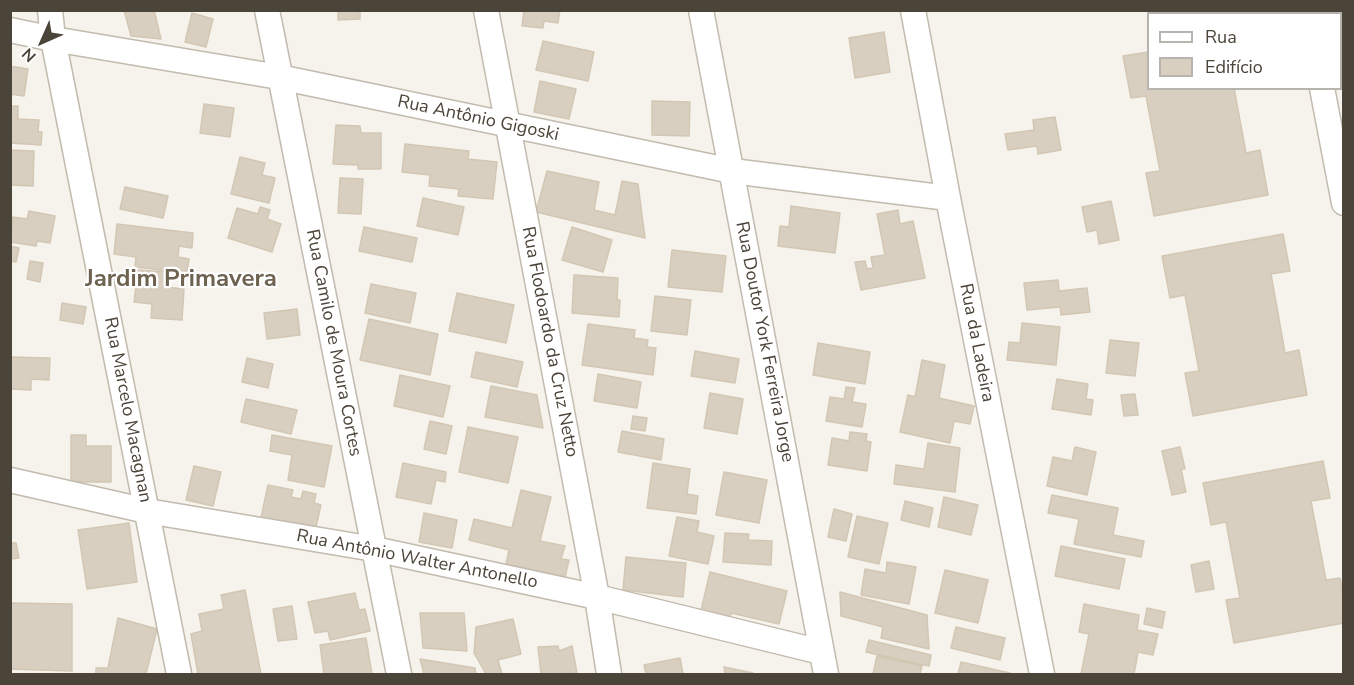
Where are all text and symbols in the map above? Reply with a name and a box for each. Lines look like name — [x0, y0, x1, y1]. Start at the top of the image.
north arrow — [12, 12, 72, 72]
legend — [1147, 12, 1342, 90]
text: Rua — [1205, 25, 1237, 49]
text: N — [17, 43, 41, 67]
text: Edifício — [1205, 55, 1263, 79]
street label: Rua Antônio Gigoski — [395, 91, 561, 147]
street label: Rua Doutor York Ferreira Jorge — [730, 220, 798, 464]
street label: Rua Flodoardo da Cruz Netto — [516, 225, 582, 459]
street label: Rua Camilo de Moura Cortes — [300, 228, 366, 458]
district label: Jardim Primavera — [85, 266, 277, 294]
street label: Rua da Ladeira — [954, 282, 998, 404]
street label: Rua Marcelo Macagnan — [98, 315, 156, 505]
street label: Rua Antônio Walter Antonello — [295, 526, 539, 594]

